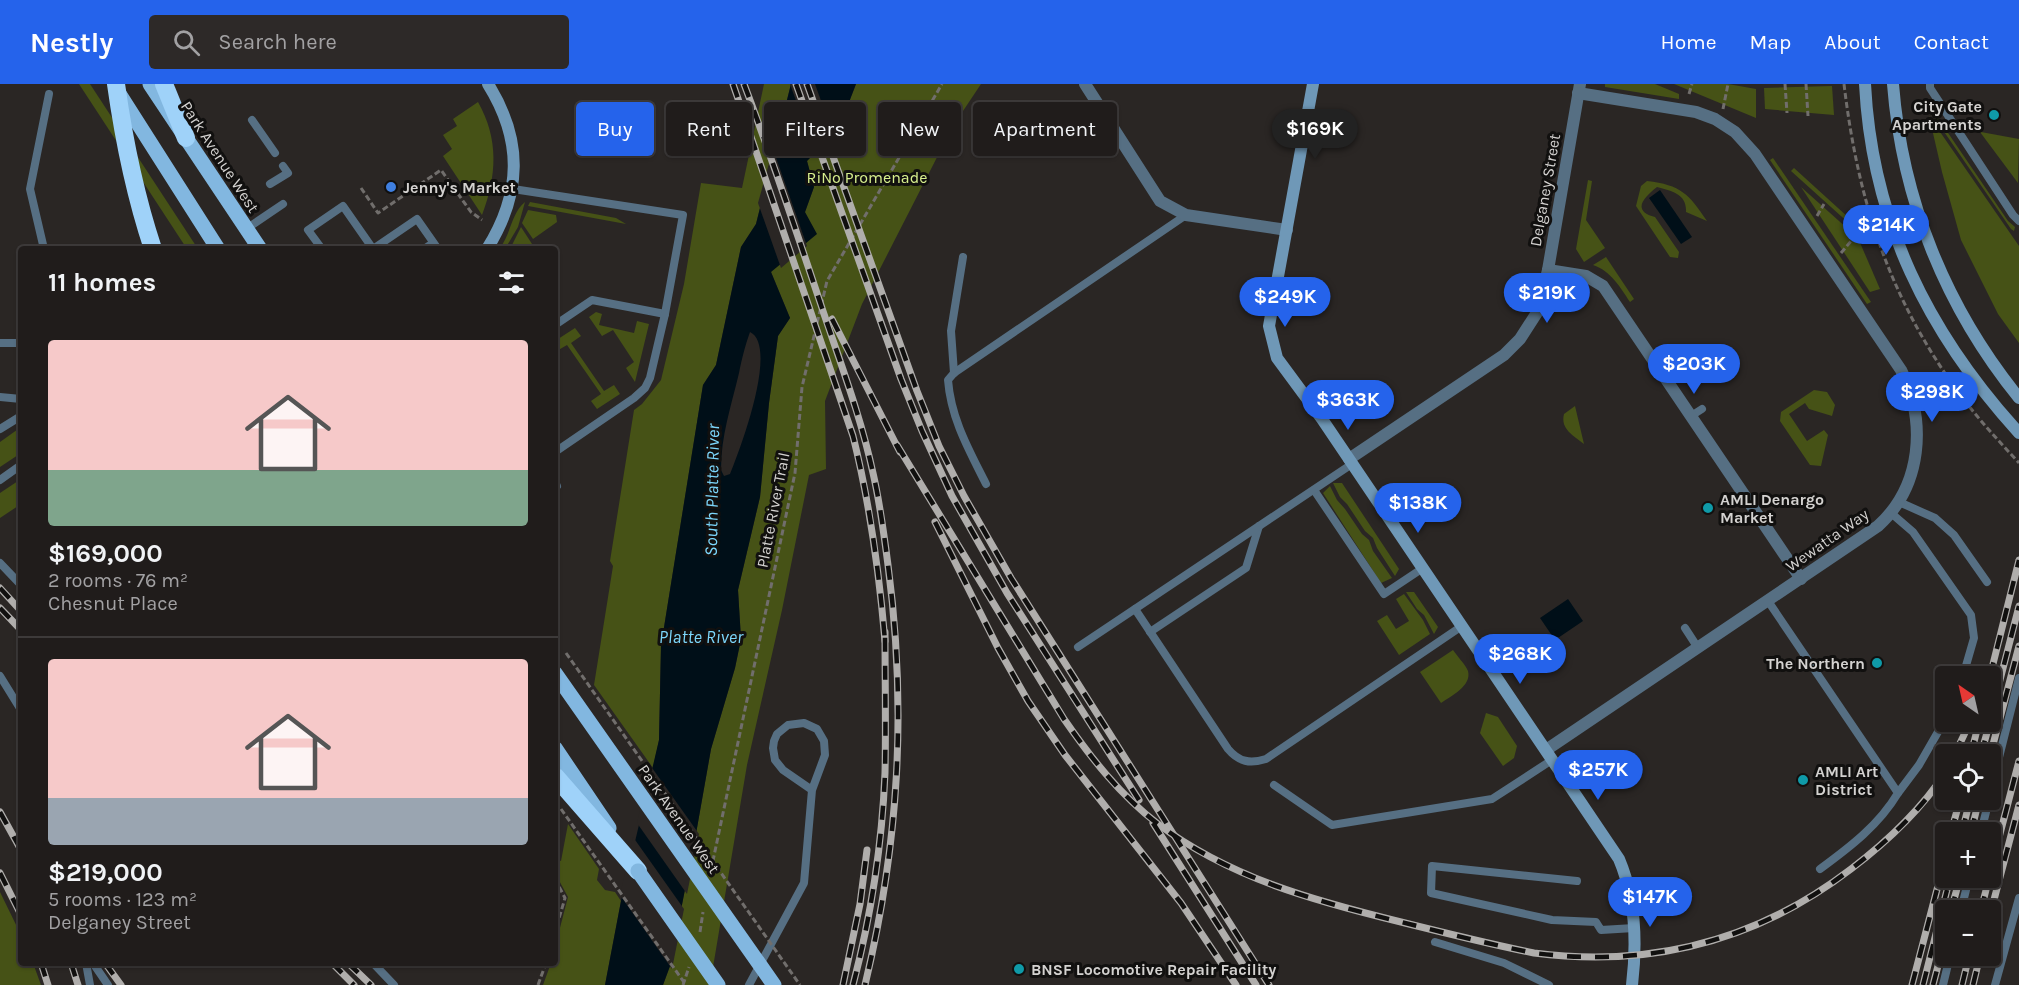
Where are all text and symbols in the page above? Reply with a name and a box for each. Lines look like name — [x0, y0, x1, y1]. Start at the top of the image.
search box — [149, 15, 569, 69]
text: Nestly — [30, 26, 113, 59]
icon: search — [170, 26, 203, 59]
text: Search here — [218, 29, 337, 55]
text: Home — [1661, 30, 1717, 54]
text: Map — [1750, 30, 1791, 54]
text: About — [1824, 30, 1881, 54]
text: Contact — [1914, 30, 1989, 54]
place label: City Gate Apartments — [1892, 97, 1982, 134]
street label: Park Avenue West — [177, 98, 263, 216]
chip: Buy — [576, 102, 654, 156]
chip: Rent — [666, 102, 752, 156]
chip: Filters — [764, 102, 866, 156]
chip: New — [878, 102, 961, 156]
chip: Apartment — [973, 102, 1117, 156]
marker: City Gate Apartments — [1987, 108, 2001, 122]
pin: $169K — [1273, 109, 1357, 160]
text: $169K — [1286, 117, 1344, 140]
street label: Delganey Street — [1526, 132, 1564, 248]
park label: RiNo Promenade — [807, 168, 927, 187]
place label: Jenny's Market — [403, 178, 516, 197]
marker: Jenny's Market — [384, 180, 398, 194]
pin: $214K — [1844, 205, 1928, 256]
text: $214K — [1857, 213, 1915, 236]
icon: filters — [495, 266, 528, 299]
text: 11 homes — [48, 267, 156, 298]
pin: $219K — [1505, 273, 1589, 324]
pin: $249K — [1243, 277, 1327, 328]
text: $219K — [1518, 281, 1576, 304]
text: $249K — [1253, 285, 1317, 308]
pin: $203K — [1652, 344, 1736, 395]
text: $203K — [1662, 352, 1726, 375]
pin: $298K — [1890, 372, 1974, 423]
icon: home — [234, 379, 342, 487]
pin: $363K — [1306, 380, 1390, 431]
text: $298K — [1900, 380, 1964, 403]
text: $363K — [1316, 388, 1380, 411]
water label: South Platte River — [700, 423, 724, 556]
street label: Platte River Trail — [752, 451, 794, 569]
pin: $138K — [1376, 483, 1460, 534]
place label: AMLI Denargo Market — [1720, 490, 1824, 527]
text: $138K — [1388, 491, 1448, 514]
marker: AMLI Denargo Market — [1701, 501, 1715, 515]
street label: Wewatta Way — [1782, 504, 1873, 576]
text: $169,000 — [48, 538, 163, 569]
text: 2 rooms · 76 m² — [48, 569, 188, 592]
text: Chesnut Place — [48, 592, 178, 615]
water label: Platte River — [659, 626, 744, 648]
pin: $268K — [1478, 634, 1562, 685]
text: $268K — [1488, 642, 1552, 665]
place label: The Northern — [1766, 654, 1865, 673]
marker: The Northern — [1870, 656, 1884, 670]
north arrow — [1935, 666, 2001, 732]
map controls — [1935, 666, 2001, 966]
icon: home — [234, 698, 342, 806]
button: locate — [1935, 744, 2001, 810]
pin: $257K — [1556, 750, 1640, 801]
text: $257K — [1568, 758, 1628, 781]
street label: Park Avenue West — [634, 761, 724, 877]
place label: AMLI Art District — [1815, 762, 1878, 799]
marker: AMLI Art District — [1796, 773, 1810, 787]
button: + — [1935, 822, 2001, 888]
text: $219,000 — [48, 857, 163, 888]
pin: $147K — [1608, 877, 1692, 928]
text: $147K — [1622, 885, 1678, 908]
text: 5 rooms · 123 m² — [48, 888, 197, 911]
button: − — [1935, 900, 2001, 966]
text: Delganey Street — [48, 911, 191, 934]
place label: BNSF Locomotive Repair Facility — [1031, 960, 1276, 979]
marker: BNSF Locomotive Repair Facility — [1012, 962, 1026, 976]

